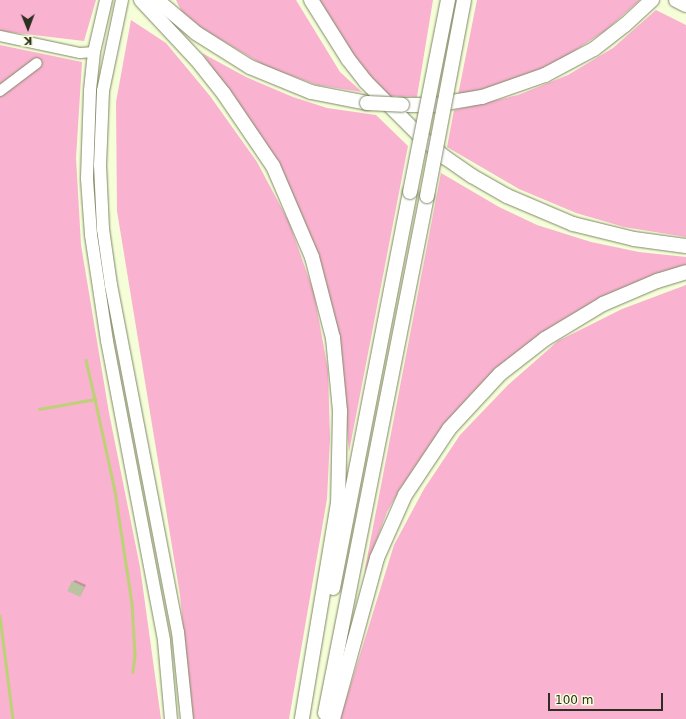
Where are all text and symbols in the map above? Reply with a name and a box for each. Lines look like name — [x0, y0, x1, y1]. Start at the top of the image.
north arrow — [8, 8, 48, 48]
text: K — [24, 34, 33, 47]
scale bar — [550, 685, 665, 711]
text: 100 m — [555, 693, 593, 707]

